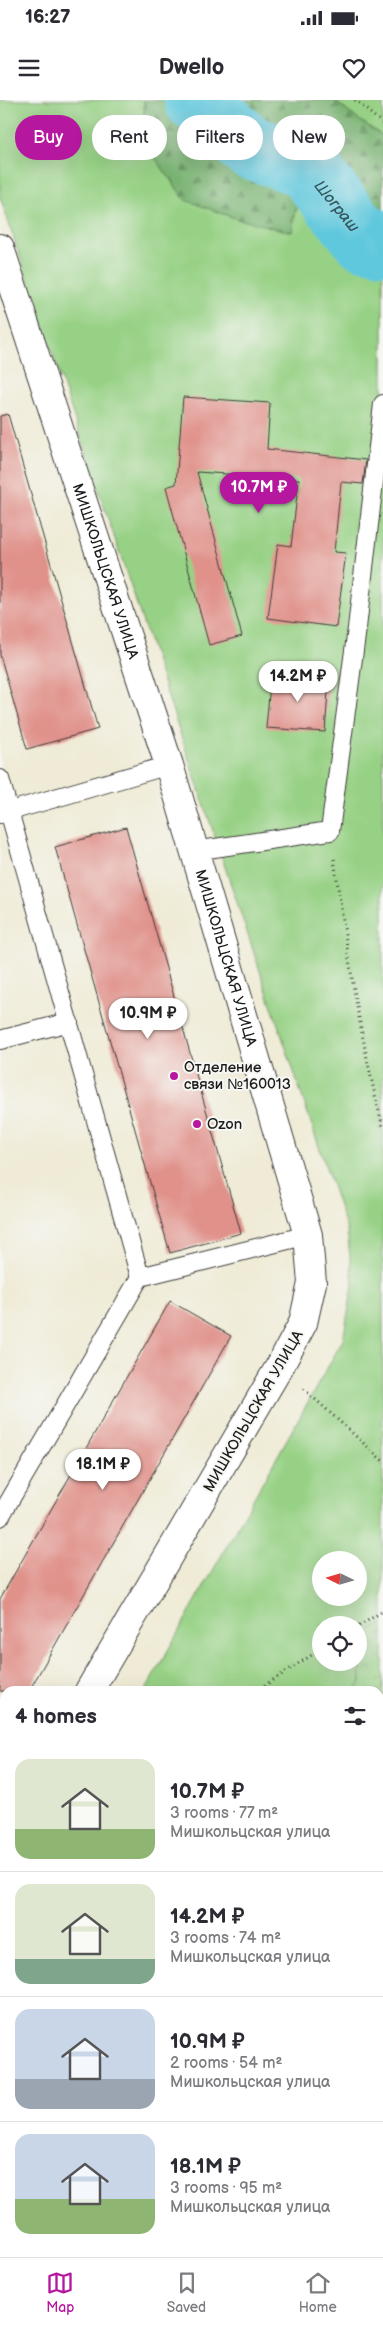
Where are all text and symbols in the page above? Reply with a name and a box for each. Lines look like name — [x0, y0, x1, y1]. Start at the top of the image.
text: 16:27 — [25, 6, 70, 29]
icon: menu — [15, 54, 43, 82]
text: Dwello — [159, 54, 224, 81]
icon: heart — [340, 54, 368, 82]
chip: Buy — [15, 115, 82, 160]
chip: Rent — [92, 115, 167, 160]
chip: Filters — [177, 115, 263, 160]
chip: New — [273, 115, 345, 160]
water label: Шограш — [310, 177, 363, 237]
pin: 10.7M ₽ — [213, 472, 305, 514]
text: 10.7M ₽ — [231, 478, 287, 497]
street label: МИШКОЛЬЦСКАЯ УЛИЦА — [68, 481, 143, 662]
pin: 14.2M ₽ — [252, 660, 344, 703]
text: 14.2M ₽ — [270, 667, 326, 686]
street label: МИШКОЛЬЦСКАЯ УЛИЦА — [190, 867, 261, 1050]
pin: 10.9M ₽ — [102, 998, 194, 1040]
text: 10.9M ₽ — [119, 1004, 177, 1023]
place label: Отделение связи №160013 — [184, 1058, 291, 1094]
marker: Отделение связи №160013 — [168, 1070, 180, 1082]
place label: Ozon — [207, 1115, 242, 1134]
marker: Ozon — [191, 1118, 203, 1130]
street label: МИШКОЛЬЦСКАЯ УЛИЦА — [199, 1326, 308, 1495]
pin: 18.1M ₽ — [57, 1448, 149, 1491]
text: 18.1M ₽ — [76, 1455, 130, 1474]
north arrow — [312, 1551, 368, 1606]
map controls — [312, 1551, 367, 1671]
button: locate — [312, 1616, 367, 1671]
icon: filters — [341, 1702, 369, 1730]
text: 4 homes — [15, 1704, 97, 1729]
icon: home — [55, 1779, 115, 1839]
text: 10.7M ₽ — [170, 1779, 244, 1804]
text: 3 rooms · 77 m² — [170, 1804, 278, 1823]
text: Мишкольцская улица — [170, 1823, 331, 1842]
icon: home — [55, 1904, 115, 1964]
text: 14.2M ₽ — [170, 1904, 244, 1929]
text: 3 rooms · 74 m² — [170, 1929, 281, 1948]
text: Мишкольцская улица — [170, 1948, 331, 1967]
icon: home — [55, 2029, 115, 2089]
text: 10.9M ₽ — [170, 2029, 245, 2054]
text: 2 rooms · 54 m² — [170, 2054, 282, 2073]
text: Мишкольцская улица — [170, 2073, 331, 2092]
icon: home — [55, 2154, 115, 2214]
text: 18.1M ₽ — [170, 2154, 241, 2179]
text: 3 rooms · 95 m² — [170, 2179, 282, 2198]
text: Мишкольцская улица — [170, 2198, 331, 2217]
tab: Map — [46, 2269, 74, 2316]
tab: Saved — [167, 2269, 206, 2316]
tab: Home — [299, 2269, 337, 2316]

